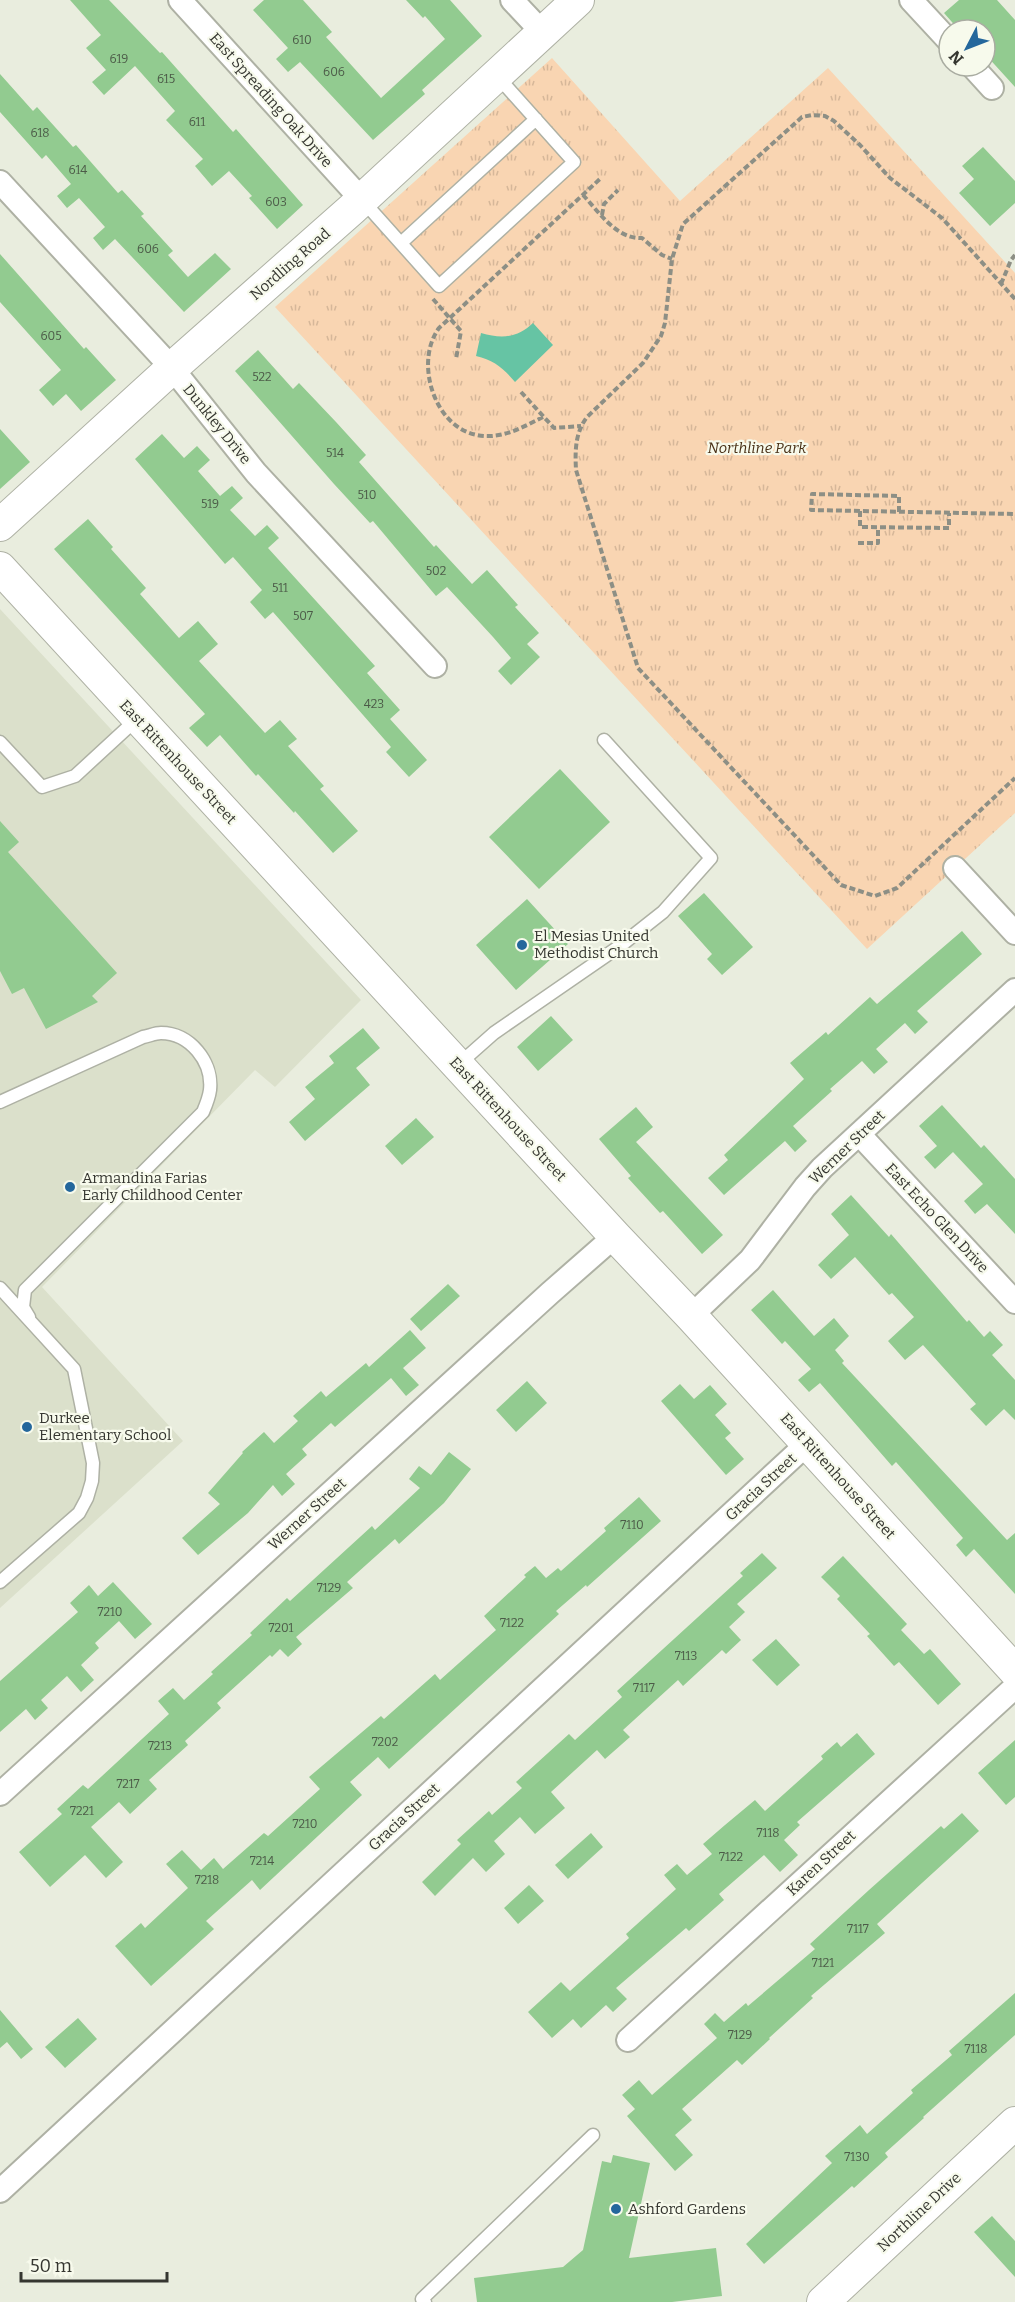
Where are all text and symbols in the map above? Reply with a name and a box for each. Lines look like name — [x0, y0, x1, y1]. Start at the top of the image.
north arrow — [937, 18, 997, 78]
street label: East Spreading Oak Drive — [206, 29, 336, 171]
house number: 610 — [292, 33, 312, 47]
text: N — [945, 47, 967, 69]
house number: 619 — [110, 52, 128, 66]
house number: 606 — [323, 65, 345, 79]
house number: 615 — [157, 72, 175, 86]
house number: 611 — [189, 115, 205, 129]
house number: 618 — [31, 126, 50, 140]
house number: 614 — [69, 163, 87, 177]
house number: 603 — [265, 195, 287, 209]
street label: Nordling Road — [246, 224, 334, 304]
house number: 606 — [137, 242, 159, 256]
house number: 605 — [40, 329, 62, 343]
house number: 522 — [252, 370, 272, 384]
street label: Dunkley Drive — [179, 380, 255, 468]
park label: Northline Park — [708, 439, 807, 457]
house number: 514 — [326, 446, 344, 460]
house number: 510 — [358, 488, 376, 502]
house number: 519 — [201, 497, 219, 511]
house number: 502 — [426, 564, 446, 578]
house number: 511 — [272, 581, 288, 595]
house number: 507 — [293, 609, 313, 623]
street label: East Rittenhouse Street — [116, 696, 241, 828]
house number: 423 — [364, 697, 384, 711]
place label: El Mesias United Methodist Church — [534, 927, 659, 962]
marker: El Mesias United Methodist Church — [515, 938, 529, 952]
street label: East Rittenhouse Street — [446, 1053, 571, 1185]
street label: Werner Street — [805, 1106, 889, 1188]
street label: East Echo Glen Drive — [882, 1160, 992, 1276]
place label: Armandina Farias Early Childhood Center — [82, 1169, 243, 1204]
marker: Armandina Farias Early Childhood Center — [63, 1180, 77, 1194]
place label: Durkee Elementary School — [39, 1409, 171, 1444]
street label: East Rittenhouse Street — [777, 1409, 900, 1543]
marker: Durkee Elementary School — [20, 1420, 34, 1434]
street label: Gracia Street — [722, 1449, 801, 1525]
street label: Werner Street — [264, 1474, 350, 1554]
house number: 7110 — [620, 1518, 644, 1532]
house number: 7129 — [317, 1581, 341, 1595]
house number: 7210 — [97, 1605, 123, 1619]
house number: 7122 — [500, 1616, 524, 1630]
house number: 7201 — [269, 1621, 294, 1635]
house number: 7113 — [675, 1649, 697, 1663]
house number: 7117 — [633, 1681, 655, 1695]
house number: 7202 — [372, 1735, 398, 1749]
house number: 7213 — [148, 1739, 172, 1753]
house number: 7217 — [116, 1777, 140, 1791]
street label: Gracia Street — [365, 1779, 444, 1855]
house number: 7221 — [70, 1804, 94, 1818]
house number: 7210 — [292, 1817, 318, 1831]
house number: 7118 — [756, 1826, 780, 1840]
street label: Karen Street — [783, 1826, 860, 1899]
house number: 7122 — [719, 1850, 743, 1864]
house number: 7214 — [250, 1854, 274, 1868]
house number: 7218 — [195, 1873, 219, 1887]
house number: 7117 — [847, 1922, 869, 1936]
house number: 7121 — [812, 1956, 834, 1970]
house number: 7129 — [728, 2028, 752, 2042]
house number: 7118 — [964, 2042, 988, 2056]
house number: 7130 — [844, 2150, 870, 2164]
street label: Northline Drive — [873, 2169, 965, 2255]
place label: Ashford Gardens — [628, 2200, 746, 2218]
marker: Ashford Gardens — [609, 2202, 623, 2216]
scale bar — [21, 2245, 166, 2283]
text: 50 m — [30, 2255, 72, 2277]

